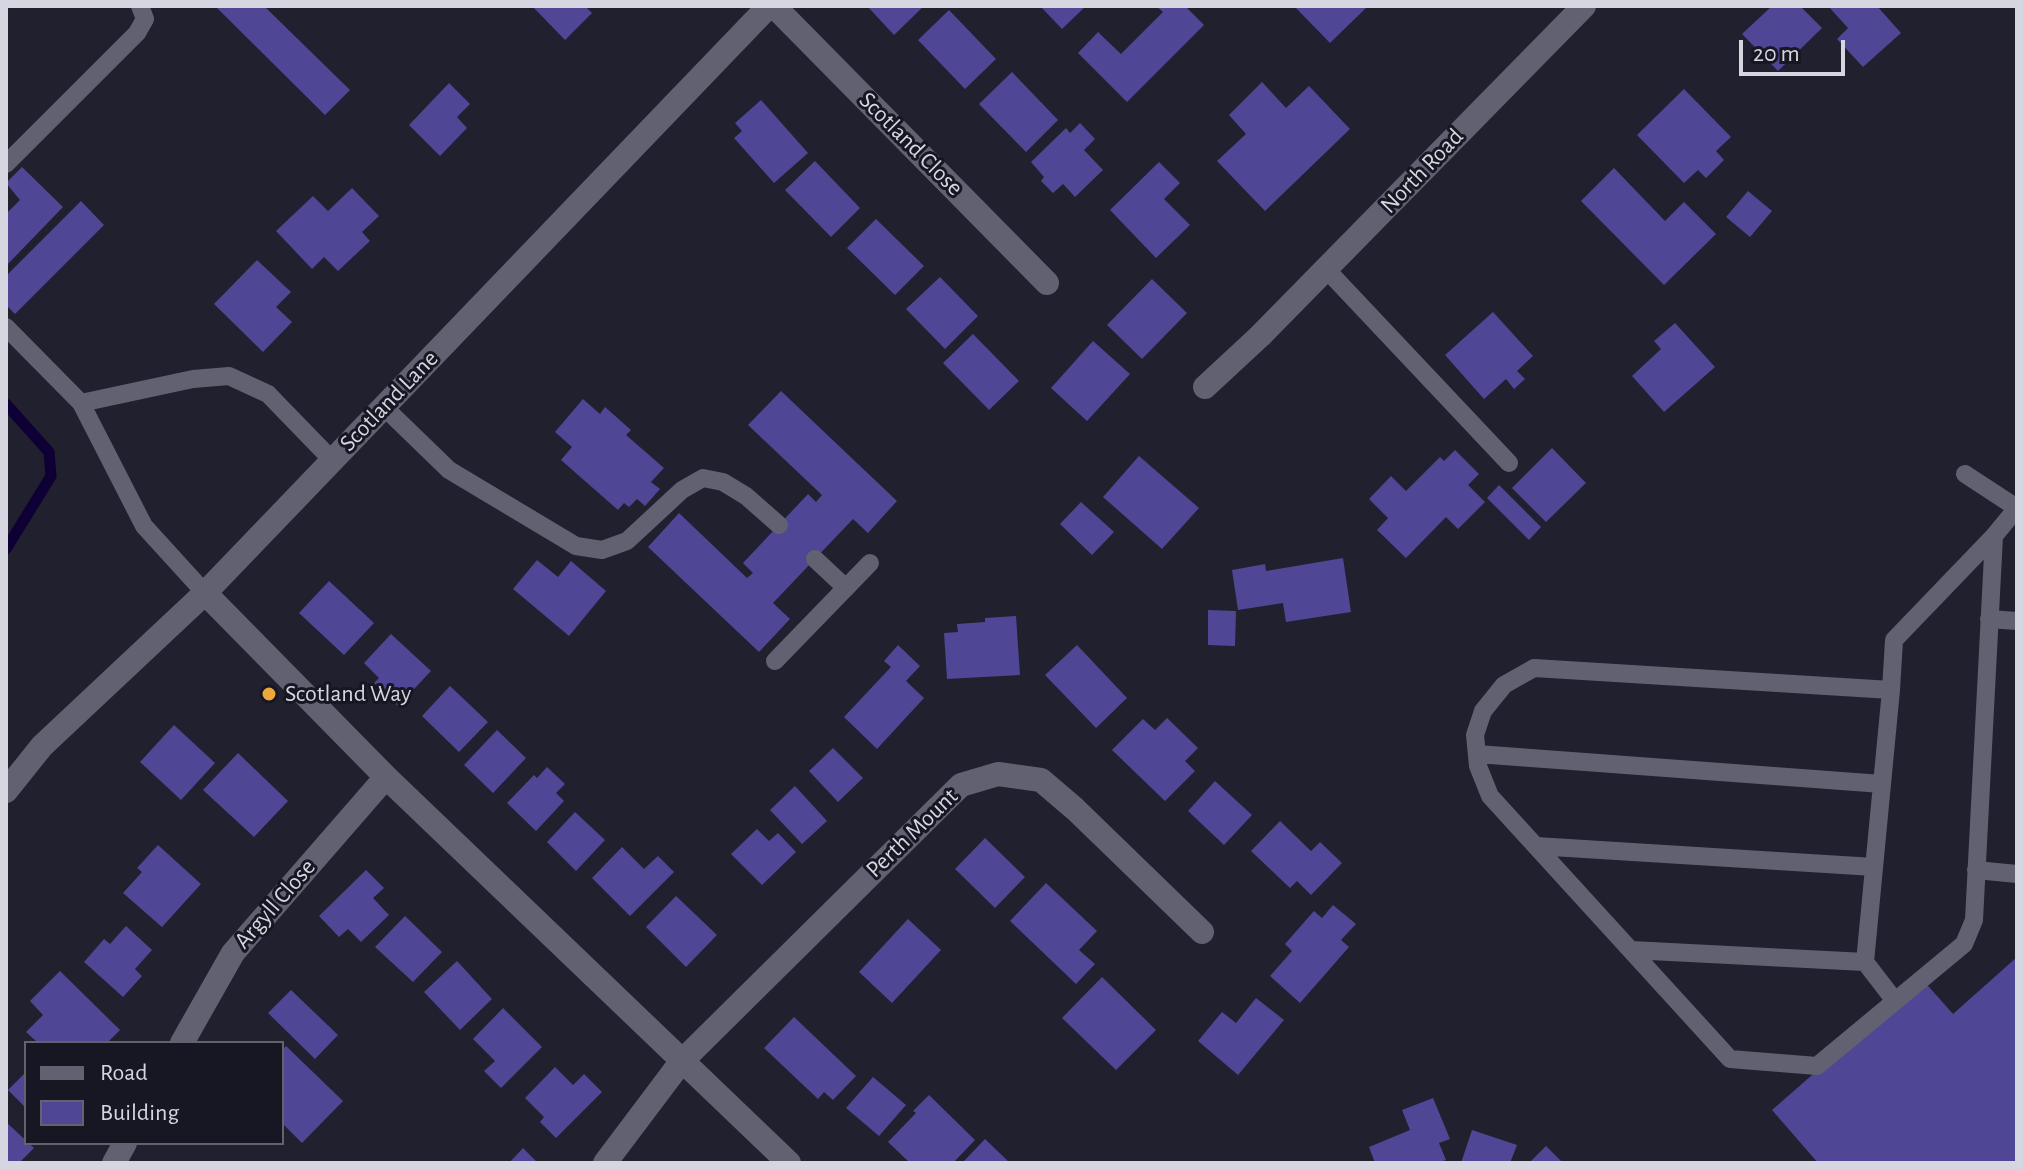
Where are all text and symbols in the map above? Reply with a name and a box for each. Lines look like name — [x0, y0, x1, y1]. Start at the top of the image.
scale bar — [1743, 24, 1849, 74]
text: 20 m — [1753, 42, 1800, 66]
street label: Scotland Close — [853, 86, 969, 202]
street label: North Road — [1374, 122, 1470, 220]
street label: Scotland Lane — [334, 344, 444, 458]
place label: Scotland Way — [285, 680, 411, 708]
marker: Scotland Way — [260, 685, 278, 703]
street label: Perth Mount — [860, 782, 964, 884]
street label: Argyll Close — [228, 853, 322, 955]
legend — [24, 1041, 284, 1145]
text: Road — [100, 1061, 148, 1085]
text: Building — [100, 1101, 179, 1125]

